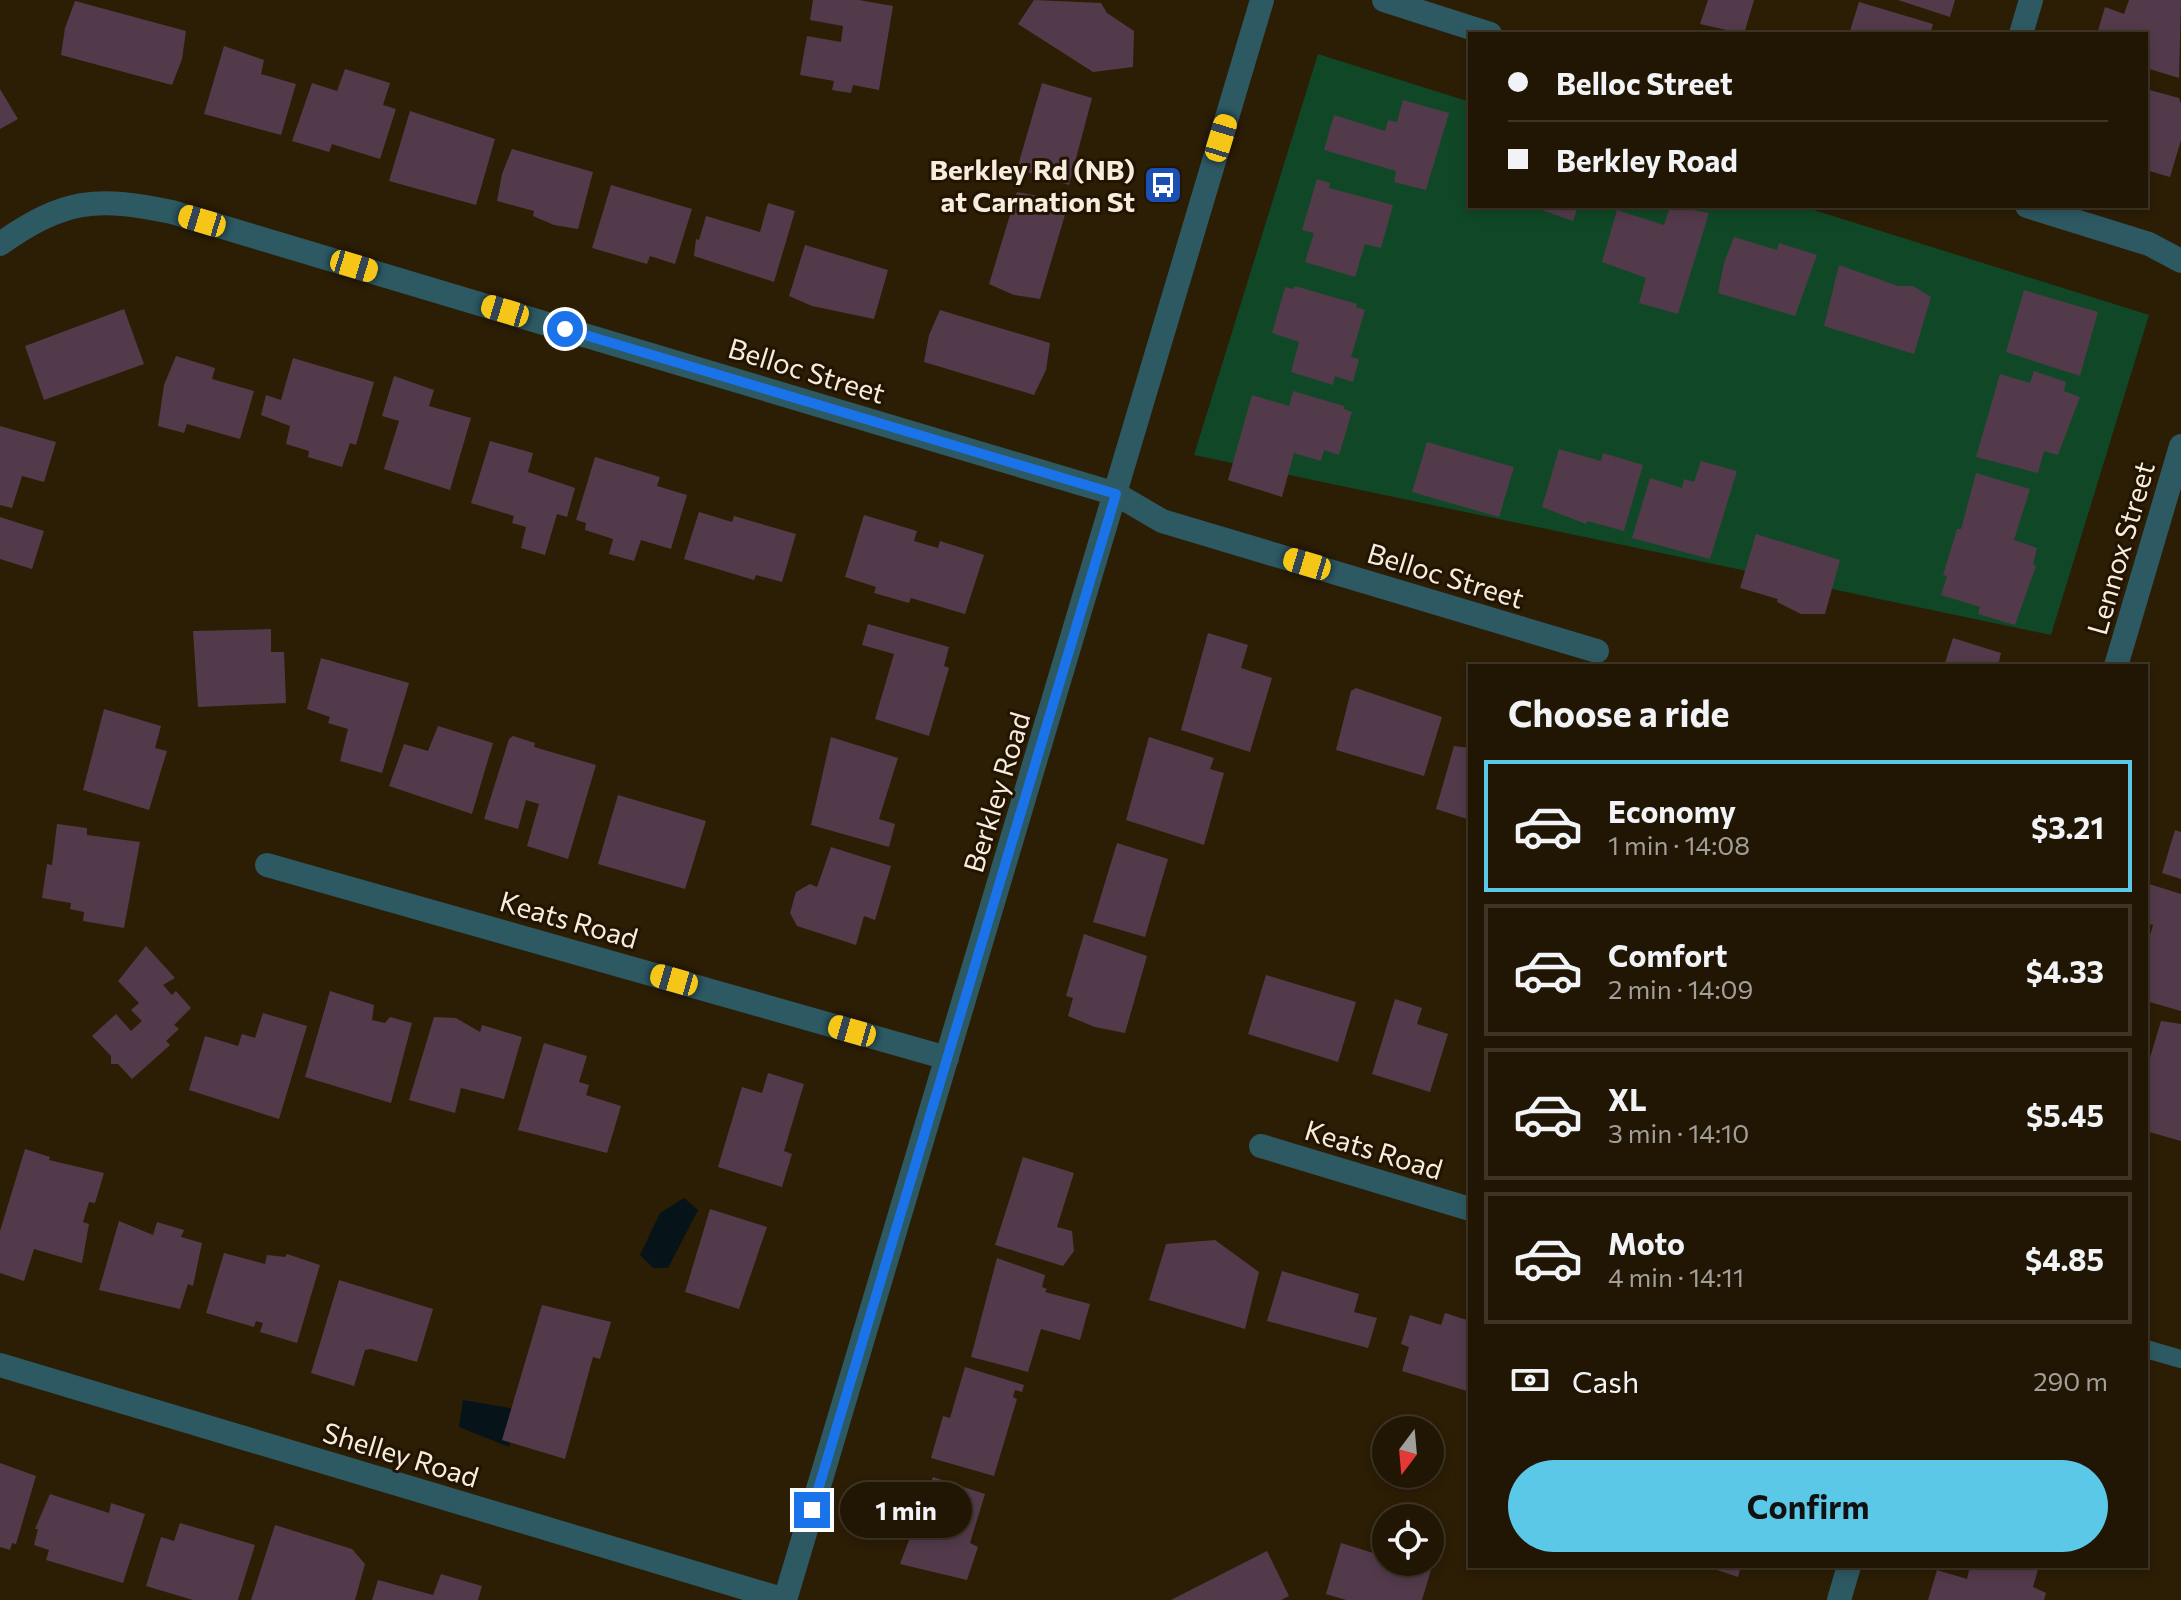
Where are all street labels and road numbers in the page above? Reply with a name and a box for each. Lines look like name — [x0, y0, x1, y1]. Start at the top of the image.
street label: Belloc Street — [724, 330, 890, 410]
street label: Lennox Street — [2079, 458, 2161, 638]
street label: Belloc Street — [1363, 535, 1529, 615]
street label: Berkley Road — [955, 708, 1037, 876]
street label: Keats Road — [496, 883, 642, 955]
street label: Keats Road — [1301, 1112, 1447, 1186]
street label: Shelley Road — [319, 1414, 483, 1494]

